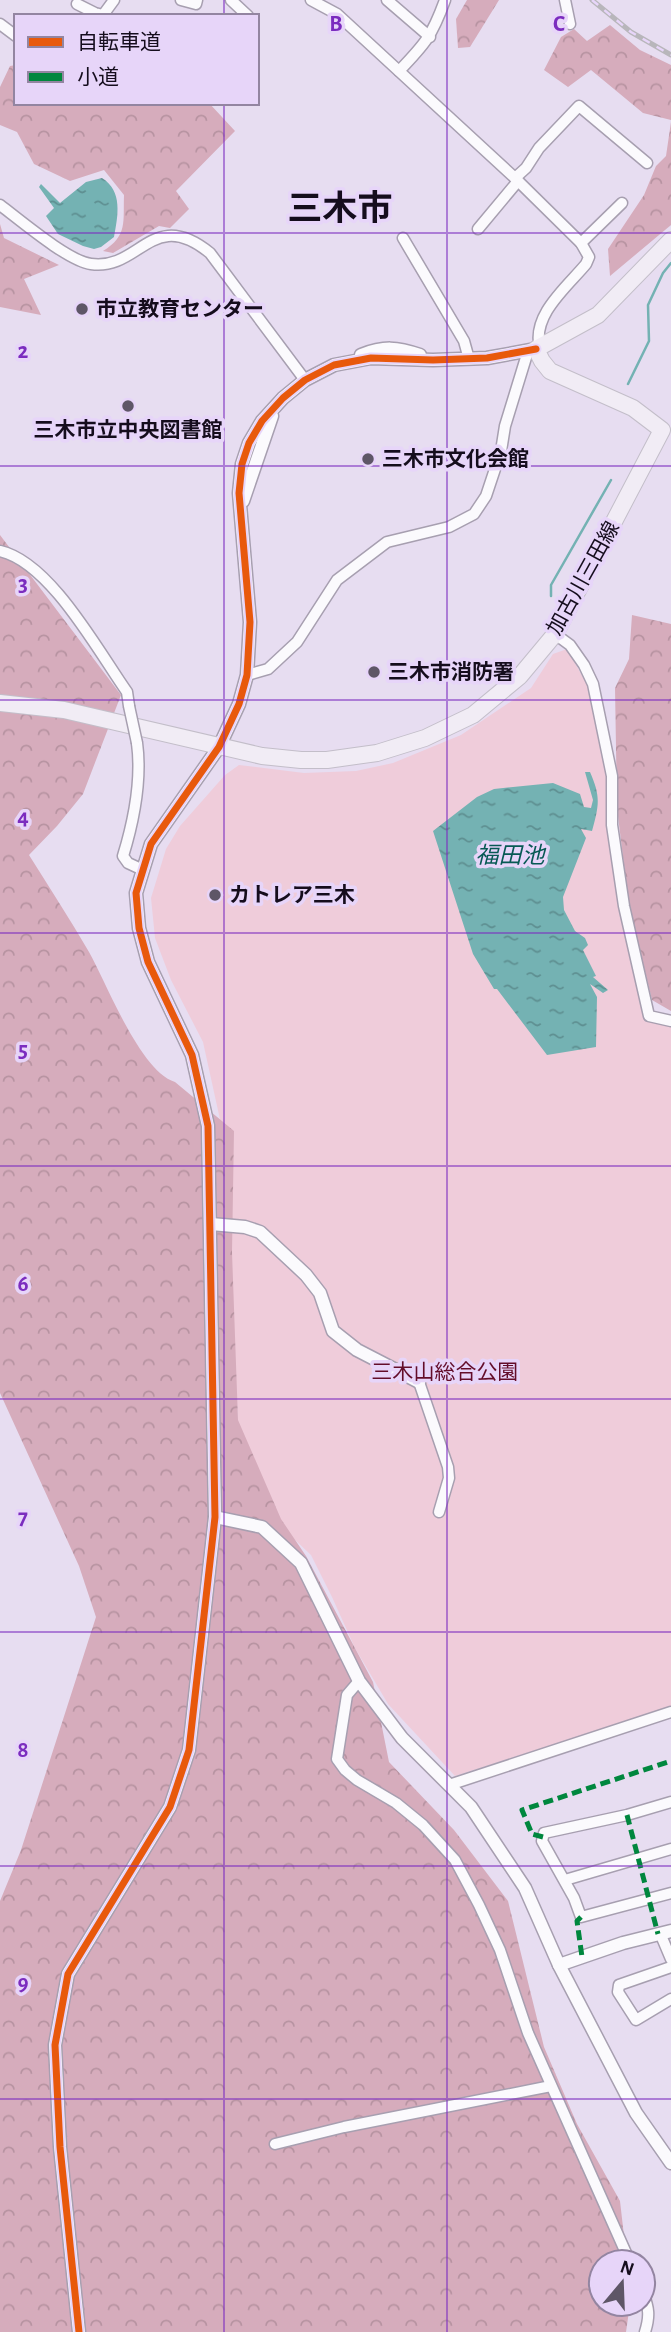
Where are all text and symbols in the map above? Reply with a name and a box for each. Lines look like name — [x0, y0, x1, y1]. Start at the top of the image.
text: B — [329, 13, 343, 36]
text: C — [553, 13, 565, 36]
legend — [14, 14, 259, 105]
text: 自転車道 — [77, 31, 161, 53]
text: 小道 — [77, 66, 119, 88]
district label: 三木市 — [287, 189, 393, 227]
place label: 市立教育センター — [96, 298, 264, 320]
marker: 市立教育センター — [74, 301, 90, 317]
text: 2 — [18, 340, 29, 363]
marker: 三木市立中央図書館 — [120, 398, 136, 414]
place label: 三木市立中央図書館 — [34, 419, 223, 441]
place label: 三木市文化会館 — [382, 448, 529, 470]
marker: 三木市文化会館 — [360, 451, 376, 467]
street label: 加古川三田線 — [543, 518, 623, 638]
text: 3 — [18, 573, 28, 596]
place label: 三木市消防署 — [388, 661, 514, 683]
marker: 三木市消防署 — [366, 664, 382, 680]
text: 4 — [17, 806, 29, 829]
water label: 福田池 — [476, 843, 547, 868]
place label: カトレア三木 — [229, 884, 355, 906]
marker: カトレア三木 — [207, 887, 223, 903]
text: 5 — [18, 1039, 28, 1062]
text: 6 — [17, 1273, 29, 1296]
park label: 三木山総合公園 — [372, 1361, 519, 1383]
text: 7 — [18, 1506, 28, 1529]
text: 8 — [17, 1739, 29, 1762]
text: 9 — [17, 1972, 29, 1995]
north arrow — [587, 2248, 657, 2318]
text: N — [618, 2257, 636, 2279]

